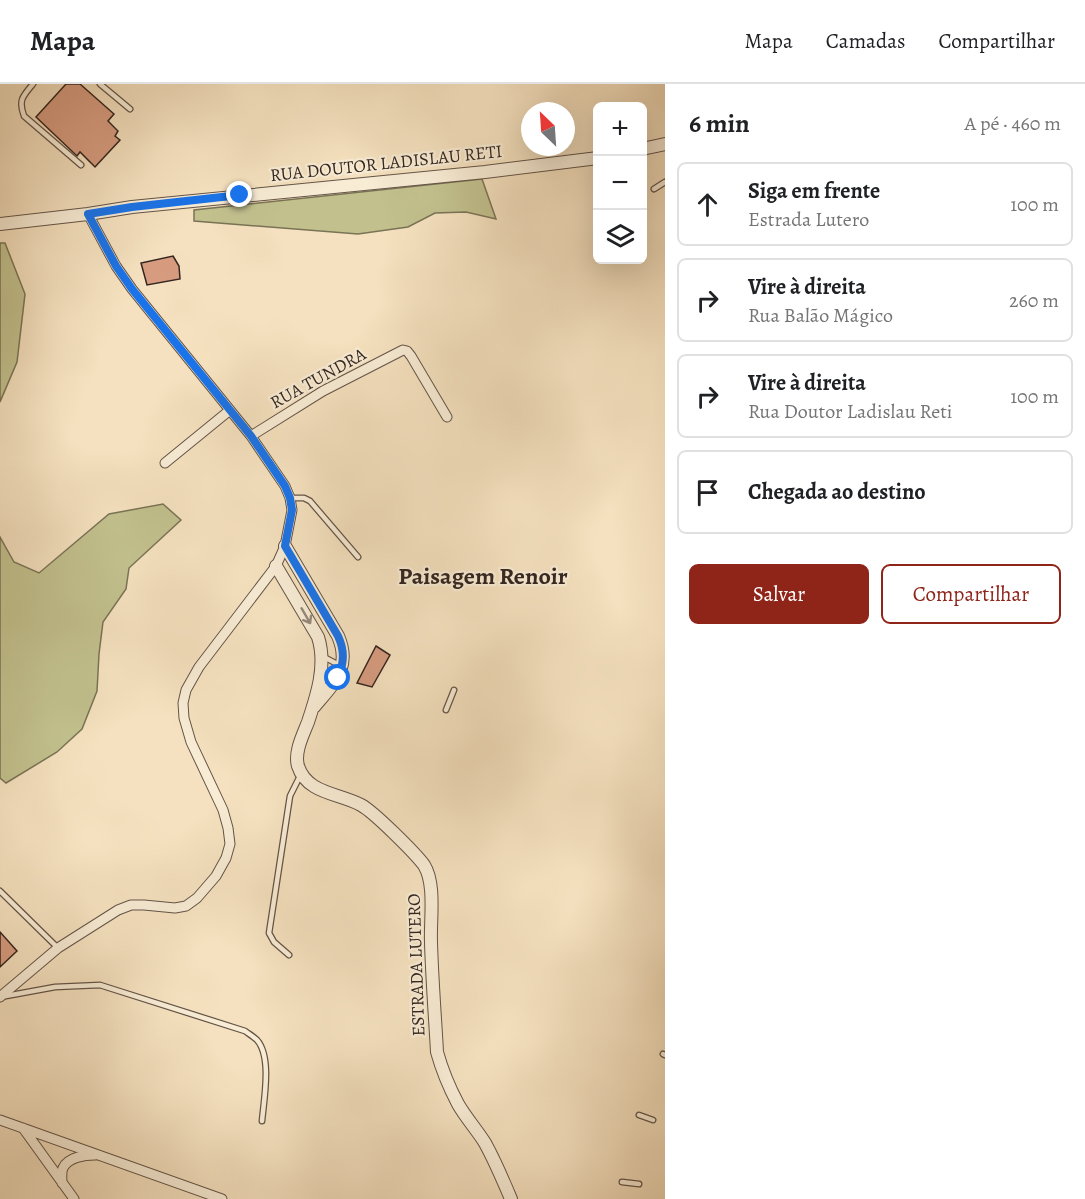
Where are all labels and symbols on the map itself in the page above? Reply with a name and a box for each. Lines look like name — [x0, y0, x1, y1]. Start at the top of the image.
north arrow — [521, 102, 575, 156]
street label: RUA DOUTOR LADISLAU RETI — [269, 139, 503, 187]
route end — [226, 181, 252, 207]
street label: RUA TUNDRA — [266, 342, 371, 414]
district label: Paisagem Renoir — [398, 560, 568, 592]
one-way arrow — [300, 607, 312, 624]
route start — [324, 664, 350, 690]
street label: ESTRADA LUTERO — [402, 893, 430, 1037]

